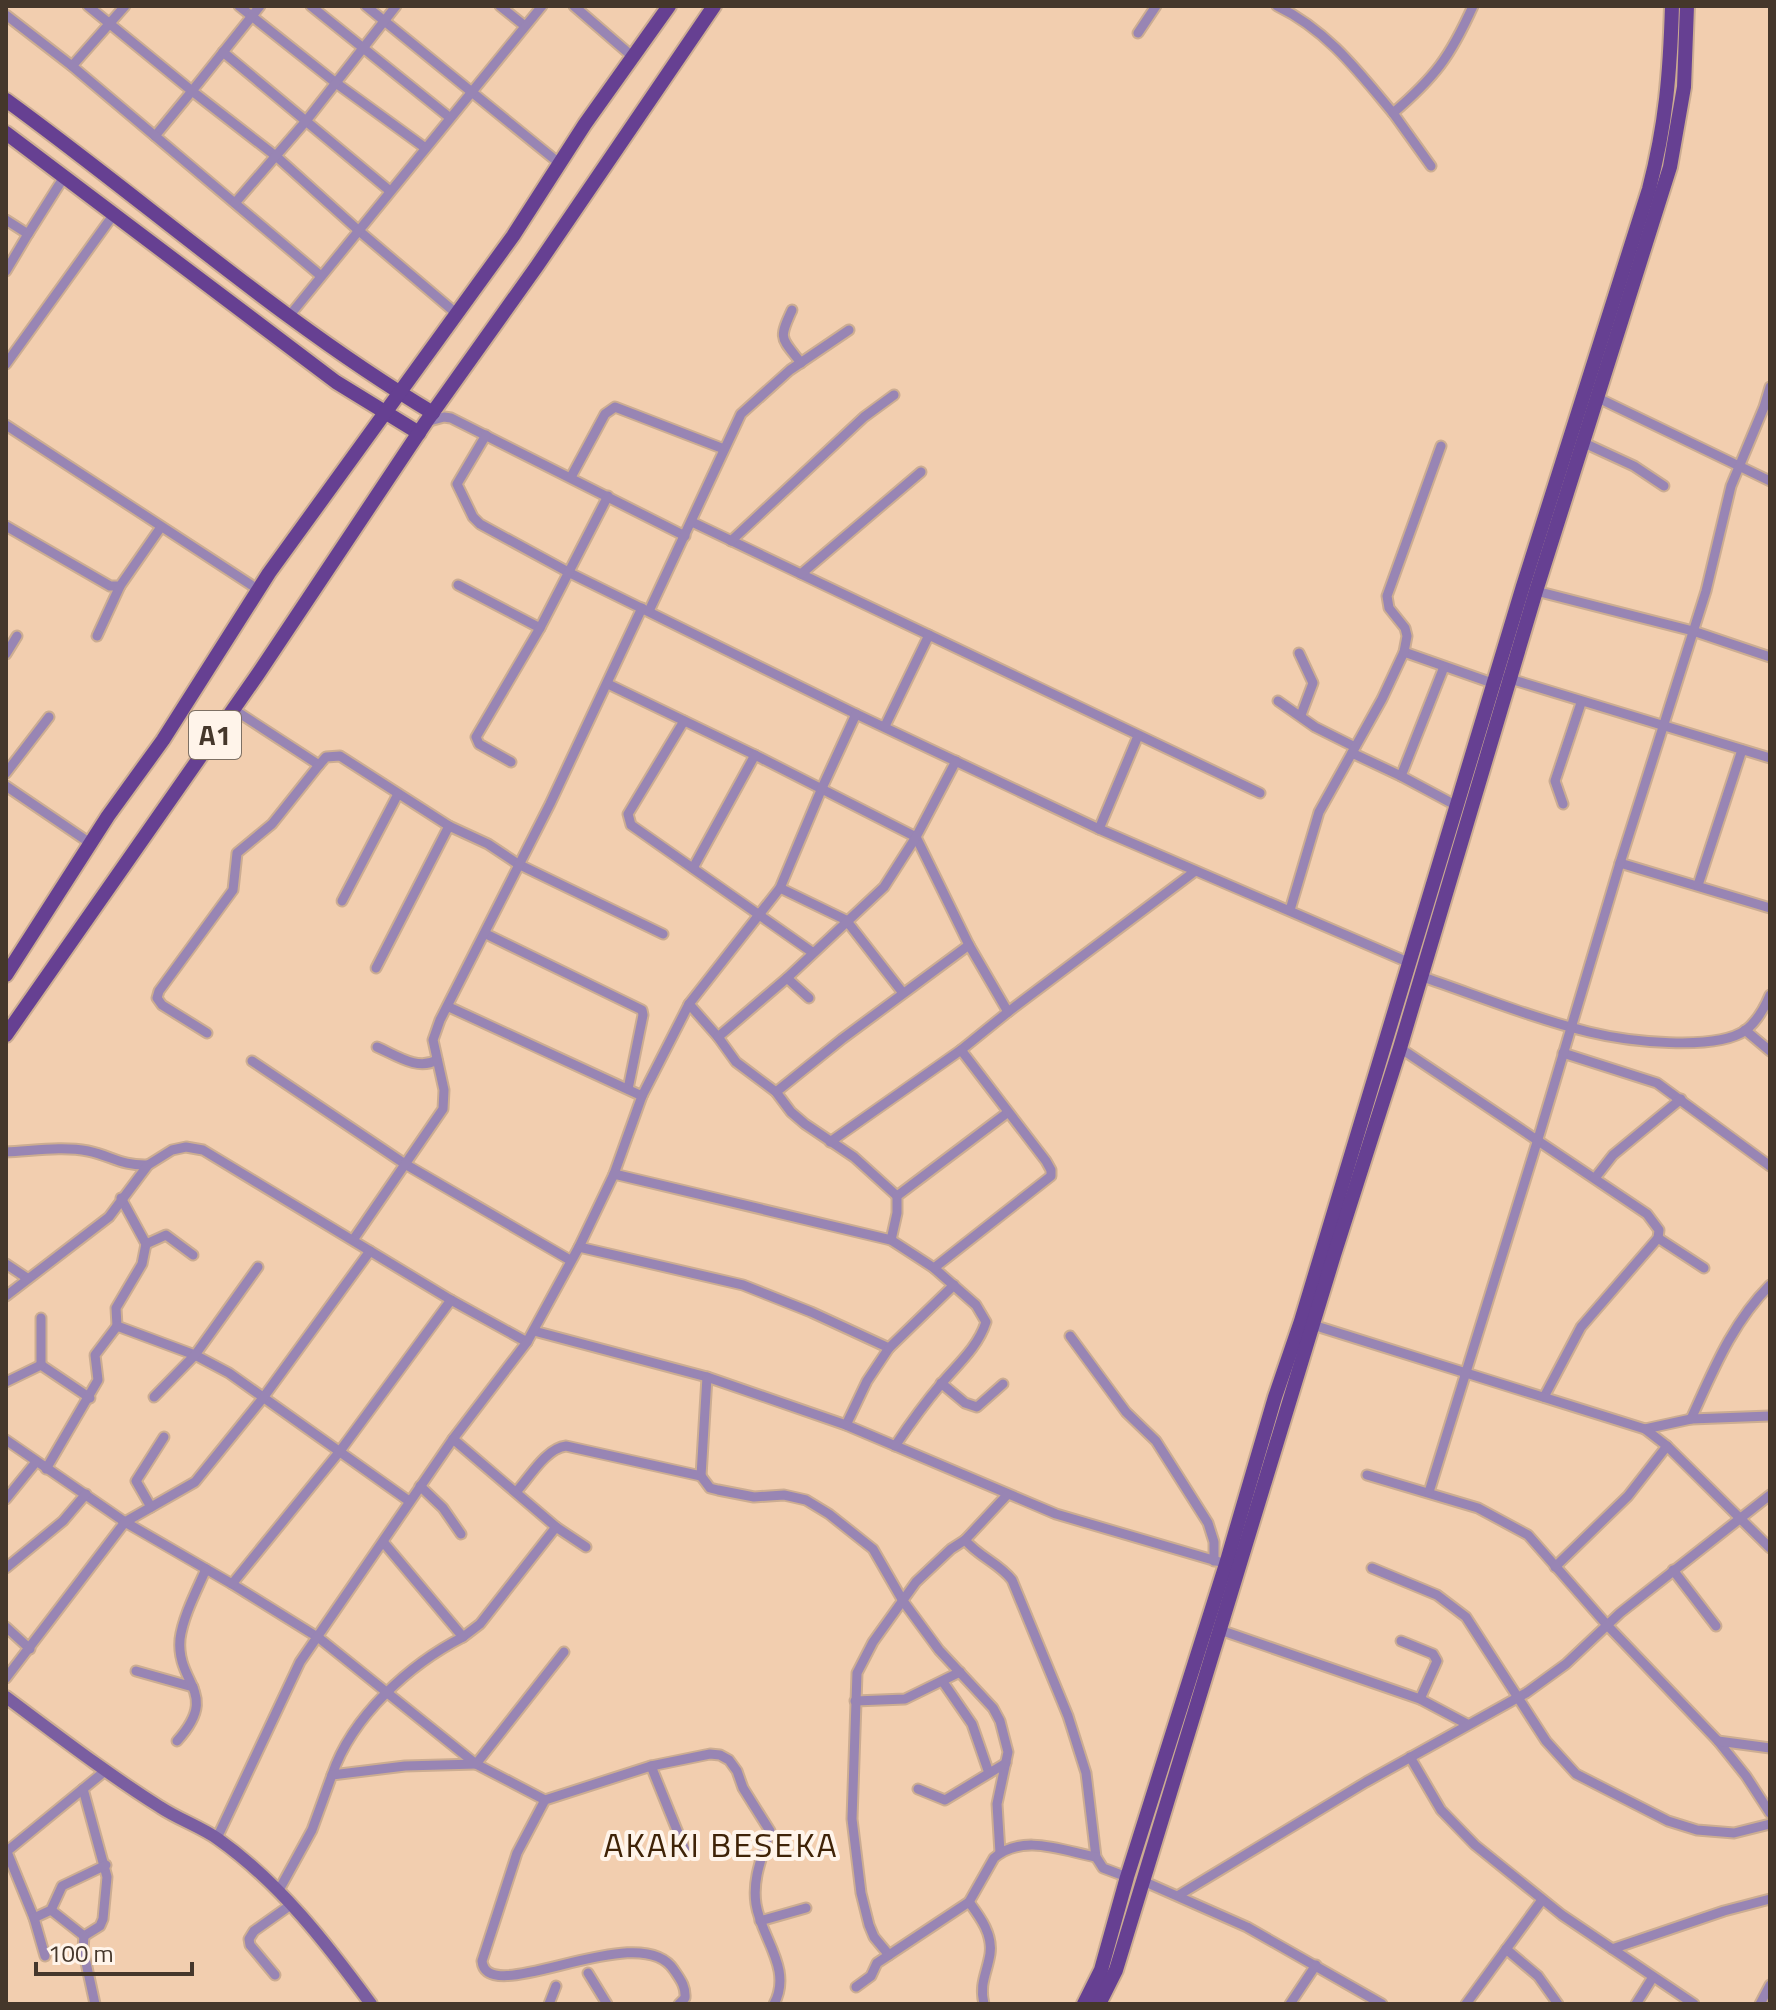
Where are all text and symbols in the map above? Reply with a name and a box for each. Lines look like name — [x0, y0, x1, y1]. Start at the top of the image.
road number: A1 — [189, 711, 241, 759]
district label: AKAKI BESEKA — [603, 1818, 839, 1870]
scale bar — [36, 1926, 192, 1976]
text: 100 m — [48, 1935, 114, 1971]

